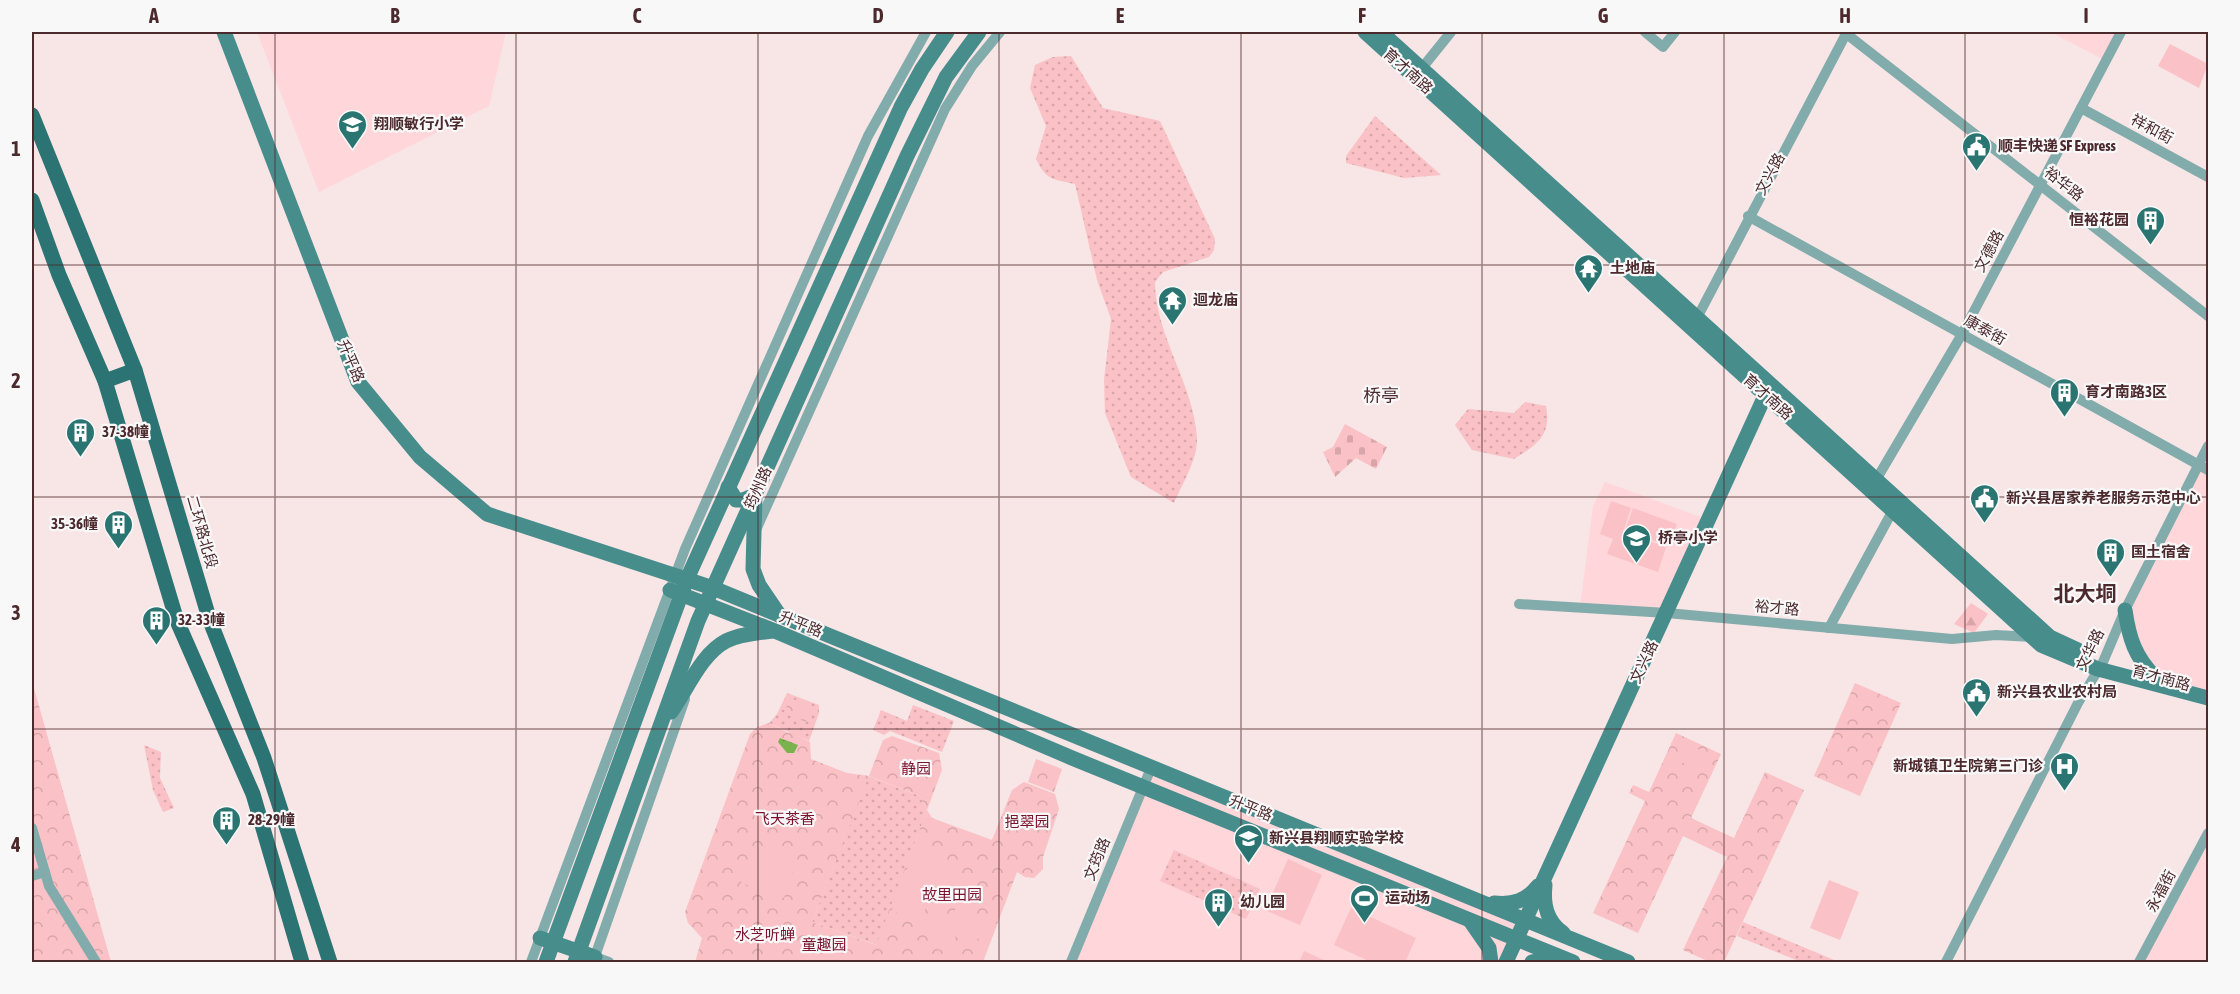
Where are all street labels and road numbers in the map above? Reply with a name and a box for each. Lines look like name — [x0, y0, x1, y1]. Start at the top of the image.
street label: 育才南路 — [1380, 44, 1436, 97]
street label: 祥和街 — [2128, 110, 2176, 147]
street label: 文兴路 — [1751, 150, 1788, 198]
street label: 裕华路 — [2041, 163, 2087, 204]
street label: 文德路 — [1970, 227, 2007, 275]
street label: 康泰街 — [1961, 311, 2009, 348]
street label: 升平路 — [335, 337, 368, 385]
street label: 育才南路 — [1740, 370, 1796, 423]
street label: 筠州路 — [741, 464, 774, 512]
street label: 二环路北段 — [184, 493, 221, 570]
street label: 裕才路 — [1754, 597, 1800, 618]
street label: 升平路 — [777, 607, 825, 640]
street label: 文华路 — [2072, 626, 2107, 674]
street label: 文兴路 — [1626, 638, 1661, 686]
street label: 育才南路 — [2130, 662, 2192, 693]
street label: 升平路 — [1227, 791, 1275, 824]
street label: 文筠路 — [1080, 835, 1113, 883]
street label: 永福街 — [2142, 867, 2179, 915]

